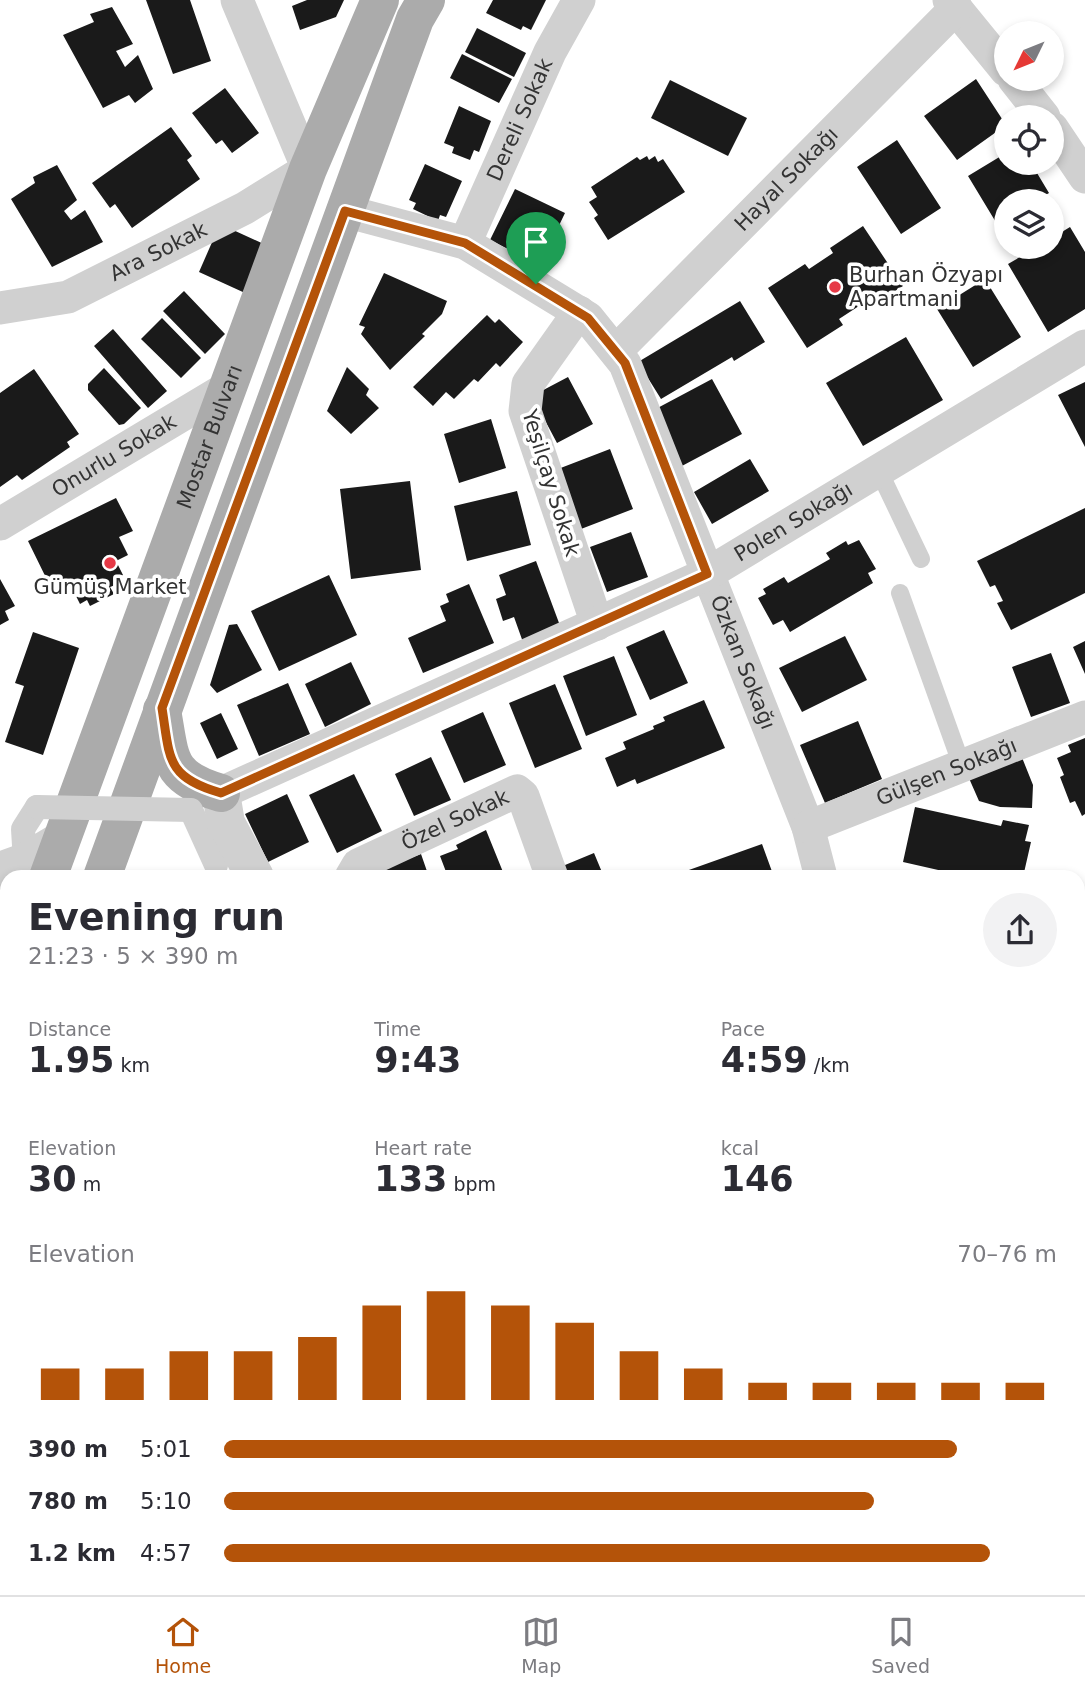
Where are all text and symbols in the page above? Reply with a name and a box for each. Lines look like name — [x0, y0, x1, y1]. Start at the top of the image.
north arrow — [994, 21, 1064, 91]
map controls — [994, 21, 1064, 259]
street label: Dereli Sokak — [482, 54, 558, 185]
button: locate — [994, 105, 1064, 175]
street label: Hayal Sokağı — [730, 122, 843, 236]
button: layers — [994, 189, 1064, 259]
pin — [506, 212, 566, 284]
street label: Ara Sokak — [106, 217, 212, 286]
icon: arrive — [517, 223, 555, 261]
place label: Burhan Özyapı Apartmani — [849, 262, 1003, 311]
marker: Burhan Özyapı Apartmani — [827, 279, 843, 295]
street label: Mostar Bulvarı — [172, 361, 247, 512]
street label: Yeşilçay Sokak — [517, 406, 585, 560]
street label: Onurlu Sokak — [48, 409, 181, 502]
street label: Polen Sokağı — [730, 477, 857, 567]
marker: Gümüş Market — [102, 555, 118, 571]
place label: Gümüş Market — [33, 575, 187, 599]
street label: Özkan Sokağı — [706, 591, 780, 733]
street label: Gülşen Sokağı — [873, 733, 1020, 811]
street label: Özel Sokak — [397, 784, 514, 855]
button: share — [983, 893, 1057, 967]
text: Evening run — [28, 895, 285, 939]
text: 21:23 · 5 × 390 m — [28, 943, 238, 969]
text: Distance — [28, 1018, 111, 1040]
text: Time — [374, 1018, 421, 1040]
text: Pace — [721, 1018, 765, 1040]
text: 1.95 — [28, 1040, 114, 1080]
text: 9:43 — [374, 1040, 461, 1080]
text: 4:59 — [721, 1040, 808, 1080]
text: km — [114, 1054, 150, 1076]
text: /km — [808, 1054, 850, 1076]
text: Elevation — [28, 1137, 116, 1159]
text: Heart rate — [374, 1137, 472, 1159]
text: kcal — [721, 1137, 759, 1159]
text: 30 — [28, 1159, 77, 1199]
text: 133 — [374, 1159, 447, 1199]
text: 146 — [721, 1159, 794, 1199]
text: m — [77, 1173, 101, 1195]
text: bpm — [447, 1173, 496, 1195]
text: Elevation — [28, 1241, 135, 1267]
text: 70–76 m — [957, 1241, 1057, 1267]
text: 390 m — [28, 1436, 108, 1462]
text: 5:01 — [140, 1436, 192, 1462]
text: 780 m — [28, 1488, 108, 1514]
text: 5:10 — [140, 1488, 192, 1514]
text: 1.2 km — [28, 1540, 116, 1566]
text: 4:57 — [140, 1540, 192, 1566]
tab: Home — [155, 1613, 211, 1677]
tab: Map — [521, 1613, 561, 1677]
tab: Saved — [871, 1613, 930, 1677]

